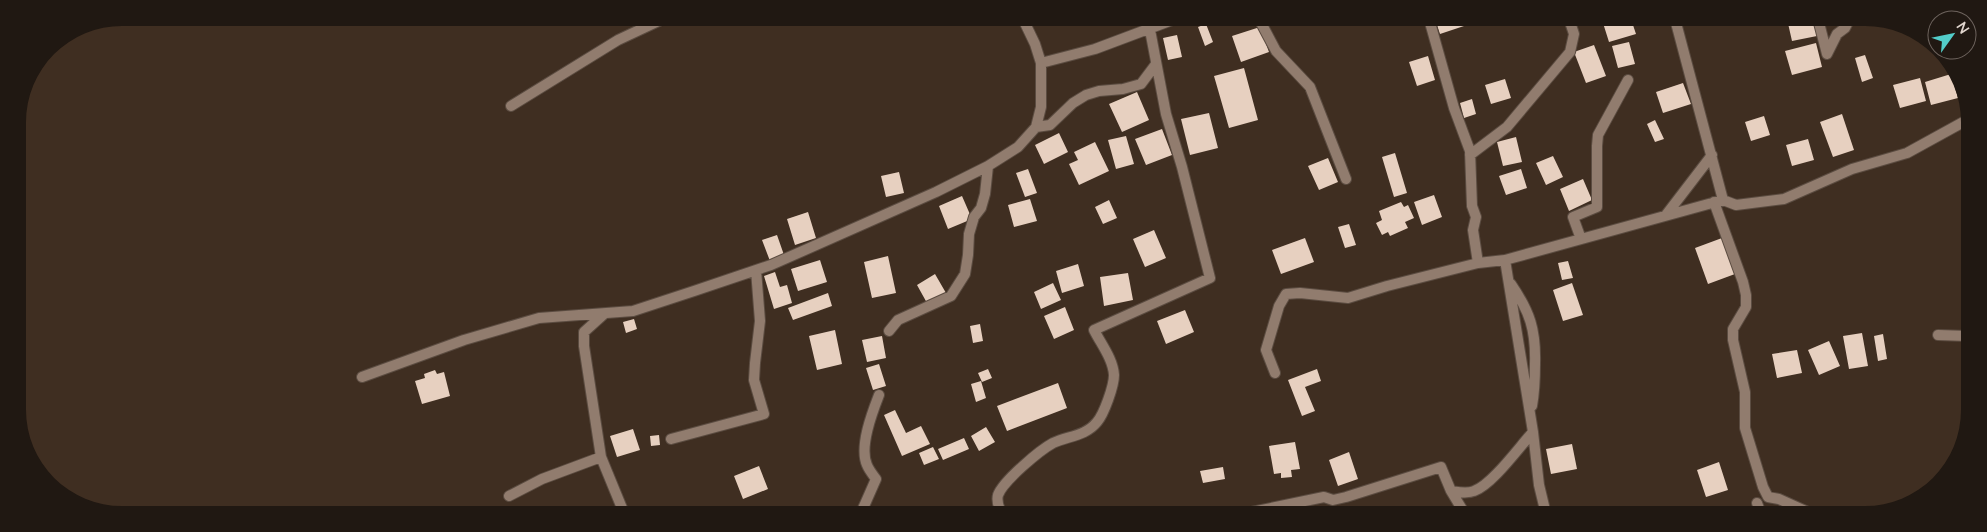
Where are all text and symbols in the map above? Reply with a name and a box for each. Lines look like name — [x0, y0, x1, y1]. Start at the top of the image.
north arrow — [1927, 10, 1977, 60]
text: N — [1953, 18, 1973, 37]

